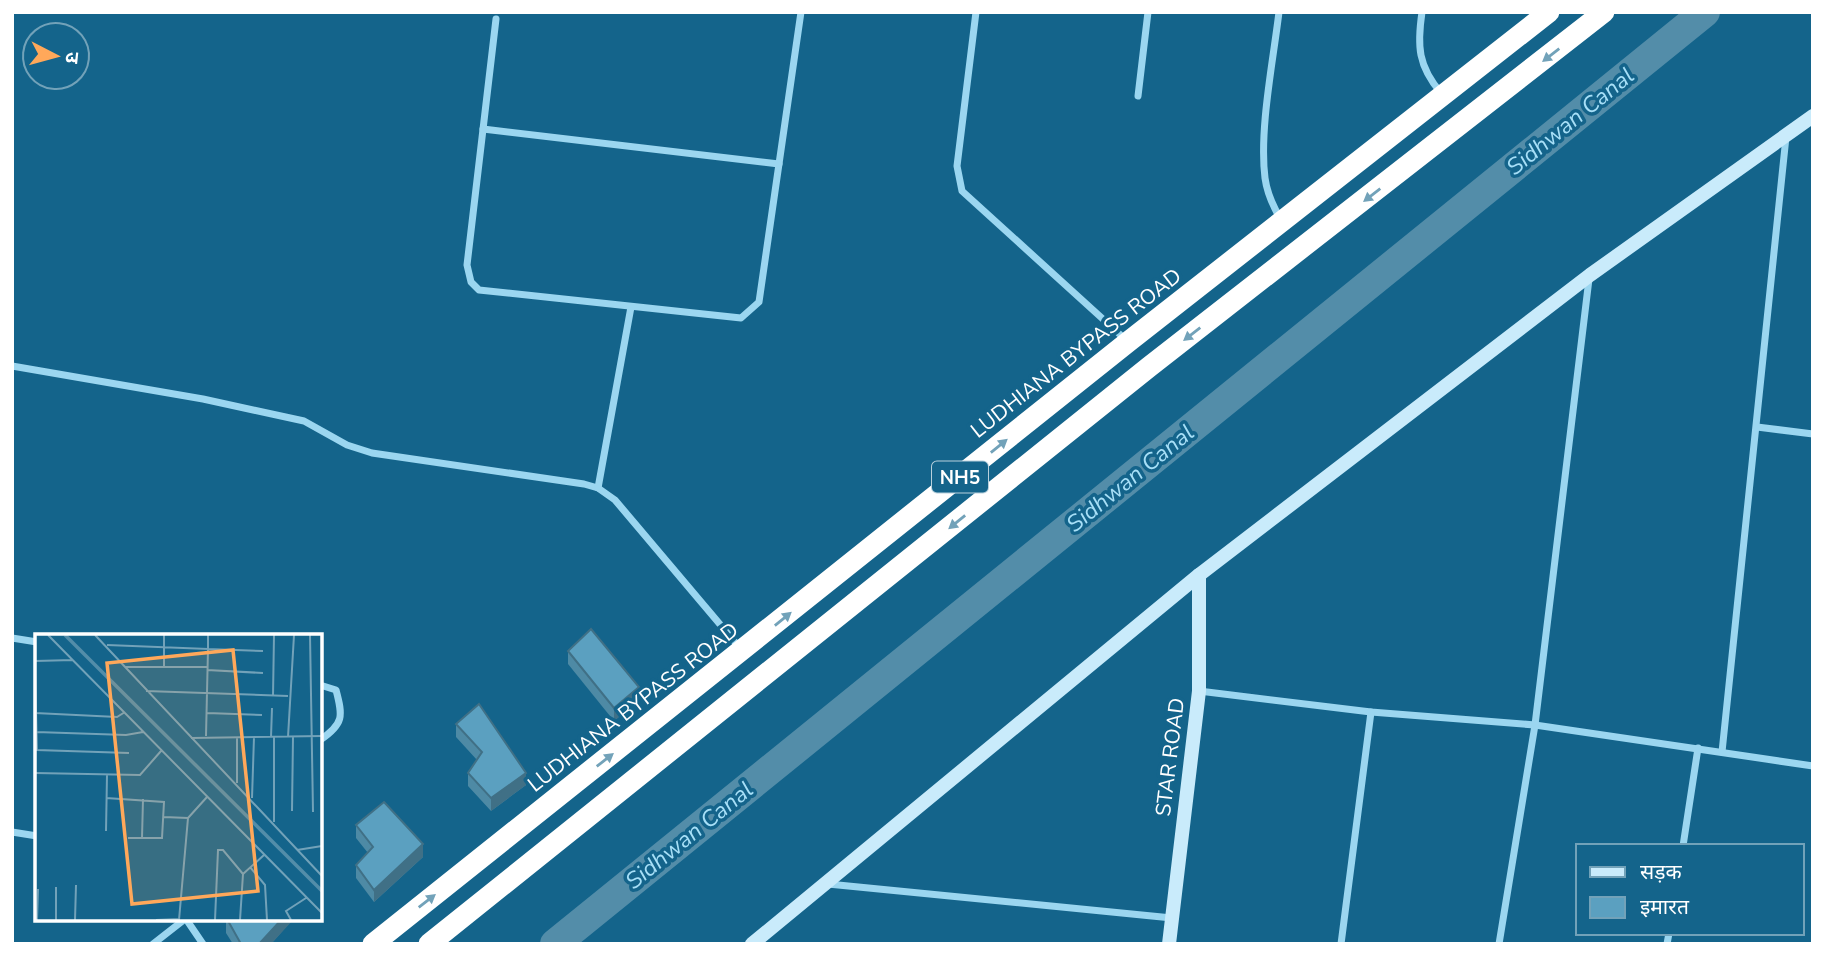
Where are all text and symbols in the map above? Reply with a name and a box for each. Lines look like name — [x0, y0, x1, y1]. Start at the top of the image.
north arrow — [21, 21, 91, 91]
one-way arrow — [1542, 47, 1560, 62]
text: उ — [58, 51, 85, 65]
water label: Sidhwan Canal — [1500, 60, 1640, 182]
one-way arrow — [1363, 187, 1380, 202]
street label: LUDHIANA BYPASS ROAD — [965, 262, 1187, 444]
one-way arrow — [1183, 327, 1201, 342]
water label: Sidhwan Canal — [1060, 417, 1200, 539]
one-way arrow — [990, 439, 1008, 453]
road number: NH5 — [932, 462, 988, 492]
one-way arrow — [948, 515, 966, 530]
one-way arrow — [774, 611, 792, 626]
street label: LUDHIANA BYPASS ROAD — [522, 616, 744, 798]
inset map — [35, 634, 322, 921]
street label: STAR ROAD — [1149, 696, 1191, 818]
one-way arrow — [596, 754, 614, 768]
water label: Sidhwan Canal — [619, 774, 759, 896]
legend — [1576, 844, 1804, 935]
text: सड़क — [1640, 858, 1682, 886]
text: इमारत — [1640, 893, 1690, 921]
one-way arrow — [417, 894, 435, 909]

